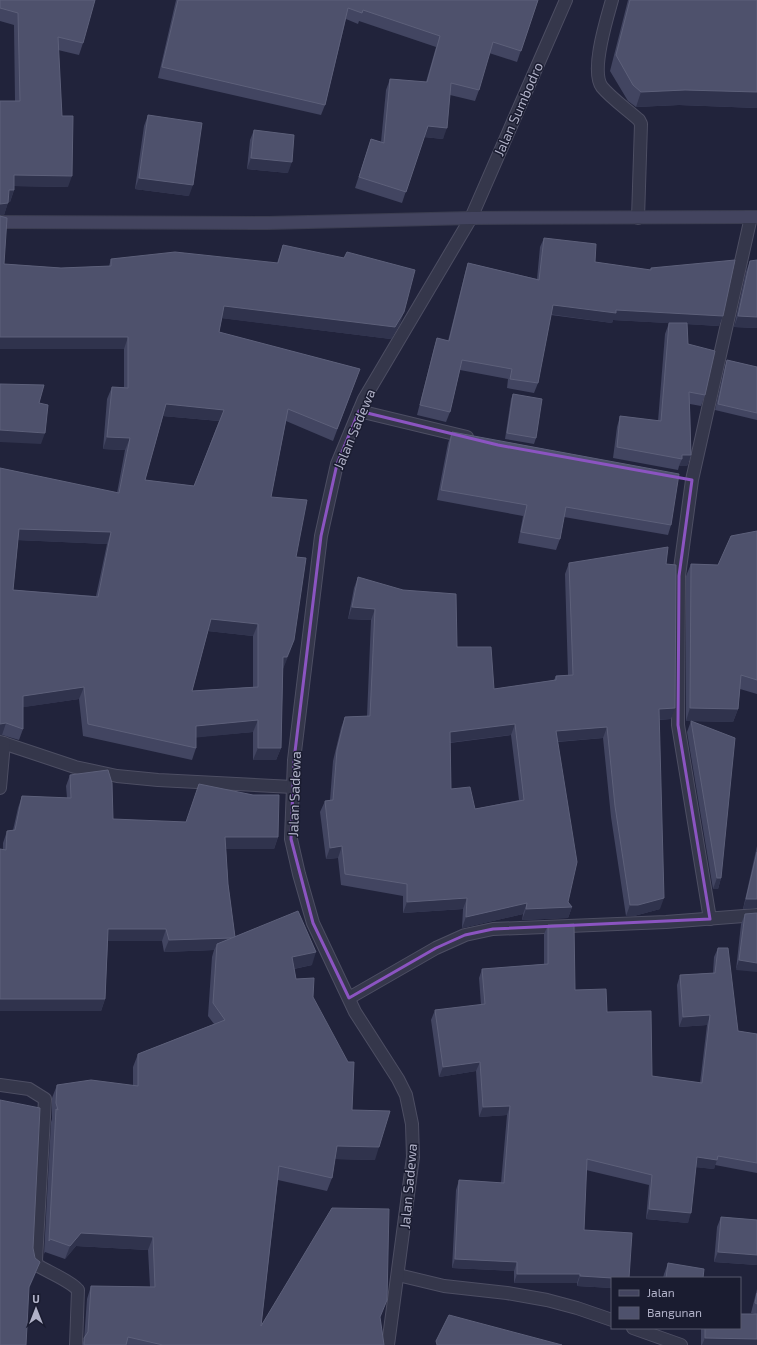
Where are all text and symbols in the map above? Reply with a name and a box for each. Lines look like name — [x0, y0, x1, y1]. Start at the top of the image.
street label: Jalan Sumbodro — [490, 59, 546, 159]
street label: Jalan Sadewa — [329, 386, 379, 472]
street label: Jalan Sadewa — [284, 751, 304, 837]
street label: Jalan Sadewa — [396, 1143, 420, 1229]
legend — [611, 1277, 741, 1329]
text: Jalan — [647, 1285, 675, 1299]
north arrow — [16, 1289, 56, 1329]
text: U — [32, 1292, 40, 1305]
text: Bangunan — [647, 1305, 702, 1319]

